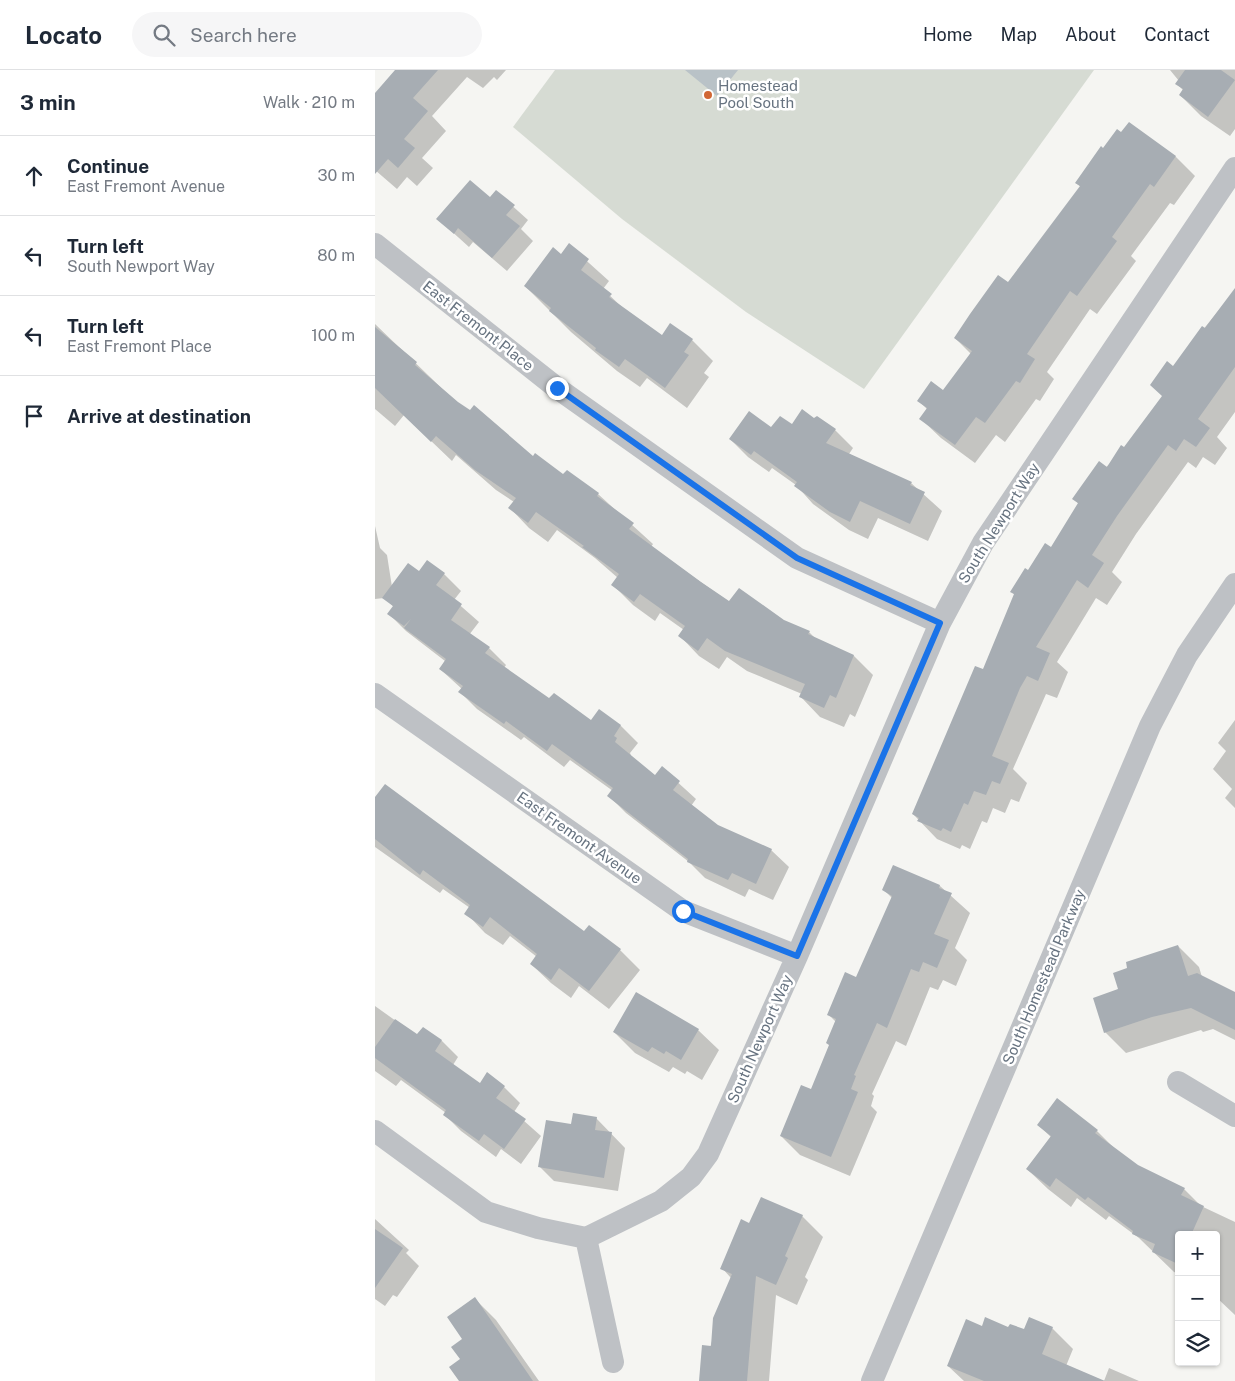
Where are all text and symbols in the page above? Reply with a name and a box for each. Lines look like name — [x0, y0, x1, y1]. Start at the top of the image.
search box — [132, 12, 482, 57]
text: Locato — [25, 21, 102, 49]
icon: search — [150, 21, 178, 49]
text: Search here — [190, 24, 297, 46]
text: Home — [923, 24, 973, 45]
text: Map — [1001, 24, 1037, 45]
text: About — [1065, 24, 1116, 45]
text: Contact — [1144, 24, 1210, 45]
place label: Homestead Pool South — [718, 77, 798, 111]
marker: Homestead Pool South — [702, 89, 714, 101]
text: 3 min — [20, 90, 76, 115]
text: Walk · 210 m — [263, 93, 355, 112]
text: Continue — [67, 155, 149, 177]
icon: ahead — [20, 162, 48, 190]
text: 30 m — [318, 166, 355, 185]
text: East Fremont Avenue — [67, 177, 225, 196]
text: Turn left — [67, 235, 144, 257]
icon: left — [20, 242, 48, 270]
text: 80 m — [317, 246, 355, 265]
text: South Newport Way — [67, 257, 215, 276]
street label: East Fremont Place — [420, 277, 537, 374]
text: Turn left — [67, 315, 144, 337]
icon: left — [20, 322, 48, 350]
text: 100 m — [311, 326, 355, 345]
text: East Fremont Place — [67, 337, 212, 356]
route end — [546, 377, 569, 400]
icon: arrive — [20, 402, 48, 430]
text: Arrive at destination — [67, 405, 251, 427]
street label: South Newport Way — [955, 459, 1042, 586]
street label: East Fremont Avenue — [514, 788, 645, 887]
street label: South Homestead Parkway — [999, 887, 1088, 1067]
route start — [672, 900, 695, 923]
street label: South Newport Way — [724, 972, 795, 1106]
map controls — [1175, 1231, 1220, 1366]
button: + — [1175, 1231, 1220, 1276]
button: − — [1175, 1276, 1220, 1321]
button: layers — [1175, 1321, 1220, 1366]

